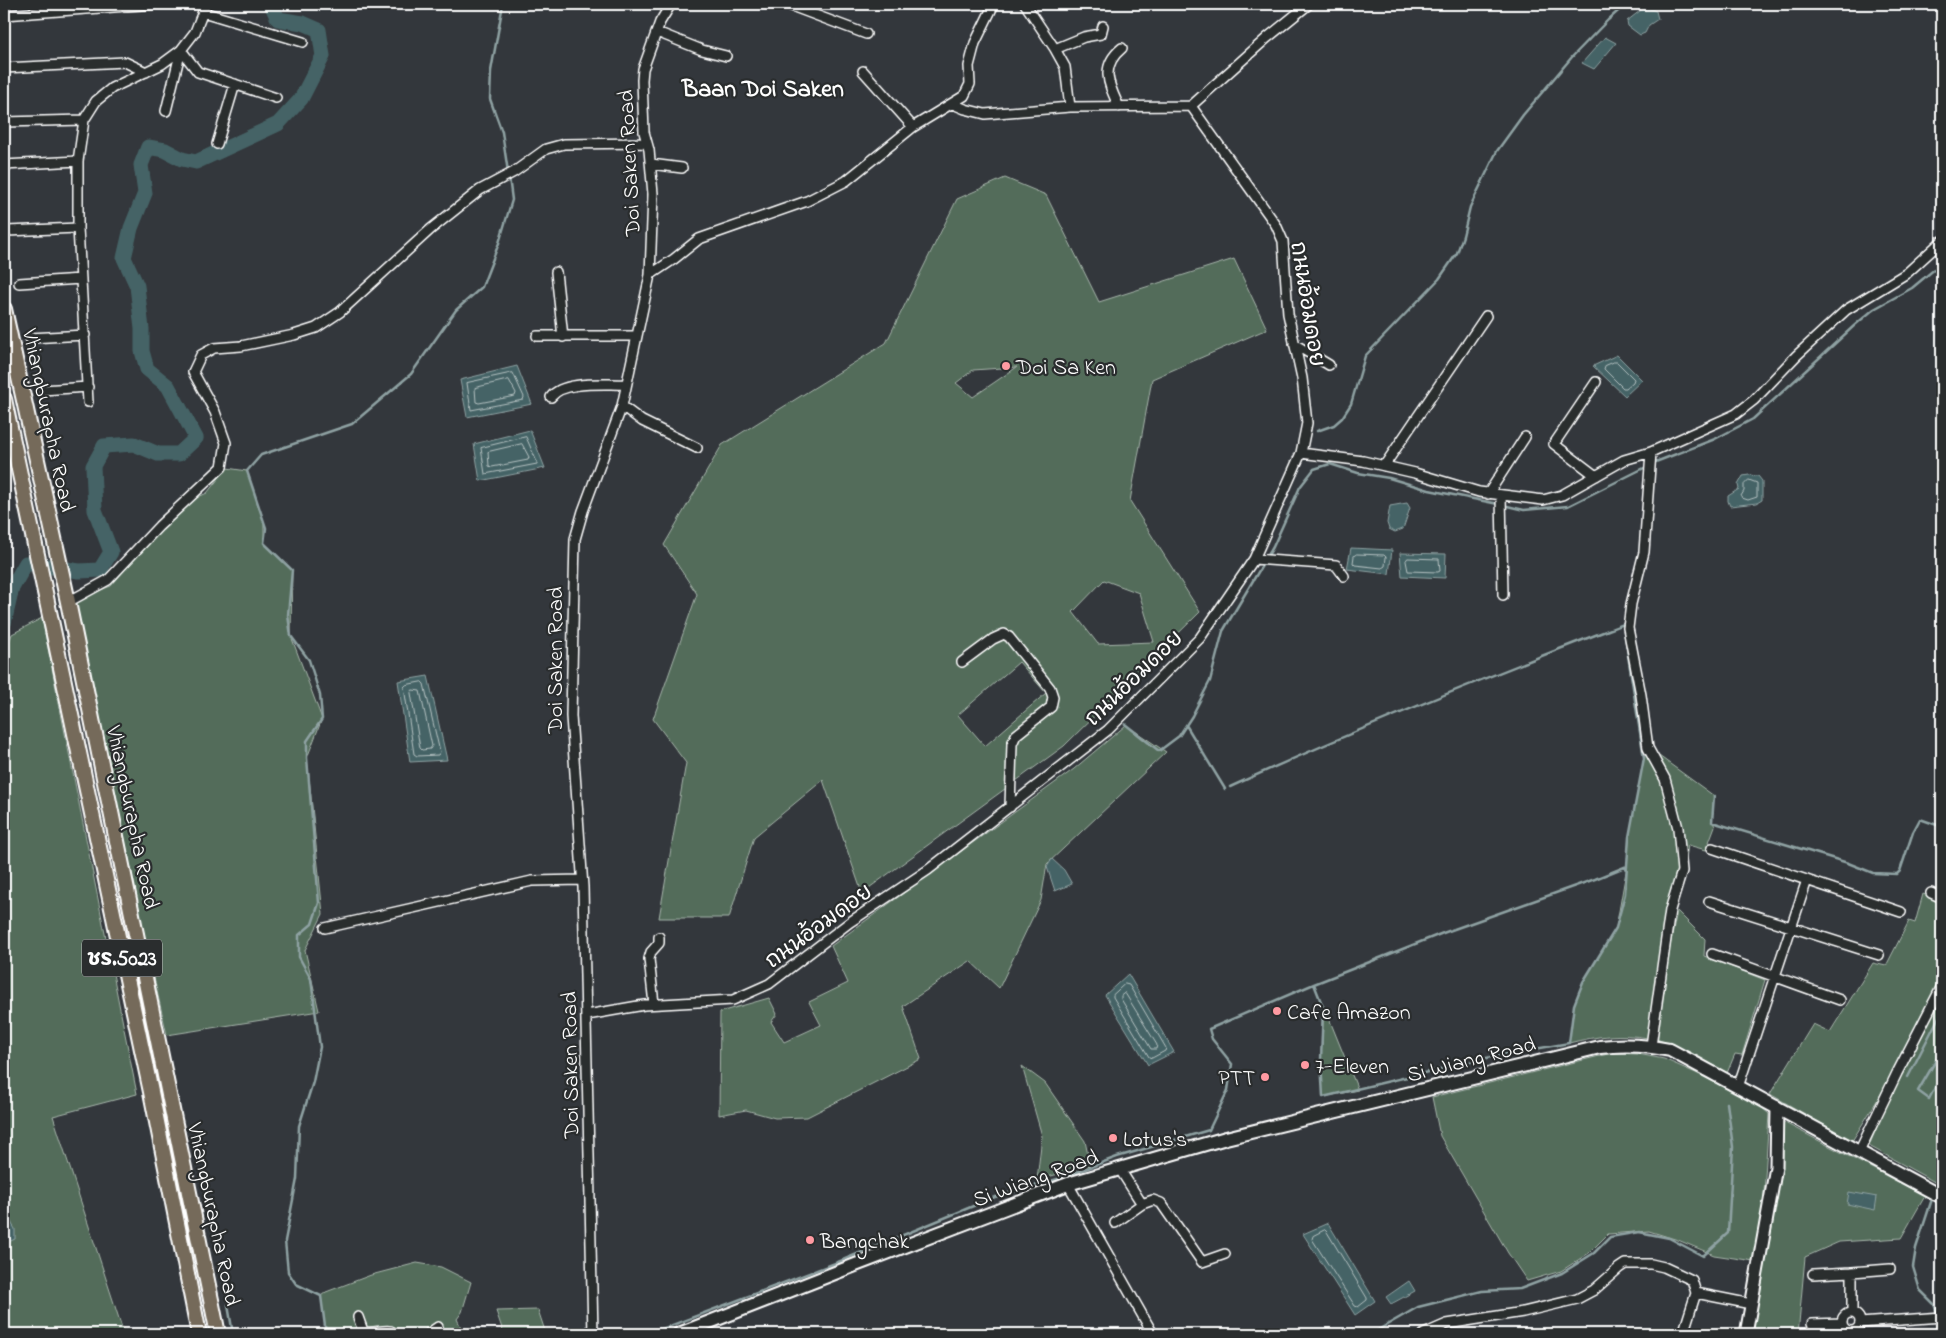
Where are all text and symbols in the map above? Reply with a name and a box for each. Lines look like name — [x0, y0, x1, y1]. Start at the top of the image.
district label: Baan Doi Saken — [681, 73, 844, 108]
street label: Doi Saken Road — [611, 89, 651, 238]
street label: ถนนอ้อมดอย — [1280, 239, 1333, 369]
street label: Vhiangburapha Road — [11, 325, 82, 515]
place label: Doi Sa Ken — [1015, 353, 1116, 385]
marker: Doi Sa Ken — [1000, 360, 1012, 372]
street label: Doi Saken Road — [541, 587, 573, 734]
street label: ถนนอ้อมดอย — [1078, 623, 1192, 735]
street label: Vhiangburapha Road — [95, 722, 166, 912]
street label: ถนนอ้อมดอย — [759, 876, 880, 978]
road number: ชร.5023 — [82, 940, 162, 976]
street label: Doi Saken Road — [555, 991, 589, 1140]
place label: Cafe Amazon — [1287, 998, 1411, 1030]
marker: Cafe Amazon — [1271, 1005, 1283, 1017]
street label: Si Wiang Road — [1404, 1029, 1540, 1093]
place label: 7-Eleven — [1315, 1052, 1389, 1084]
marker: 7-Eleven — [1299, 1059, 1311, 1071]
place label: PTT — [1218, 1064, 1255, 1096]
marker: PTT — [1259, 1071, 1271, 1083]
street label: Vhiangburapha Road — [176, 1119, 247, 1309]
place label: Lotus's — [1123, 1125, 1187, 1157]
marker: Lotus's — [1107, 1132, 1119, 1144]
street label: Si Wiang Road — [969, 1142, 1104, 1218]
place label: Bangchak — [819, 1227, 910, 1260]
marker: Bangchak — [804, 1234, 816, 1246]

